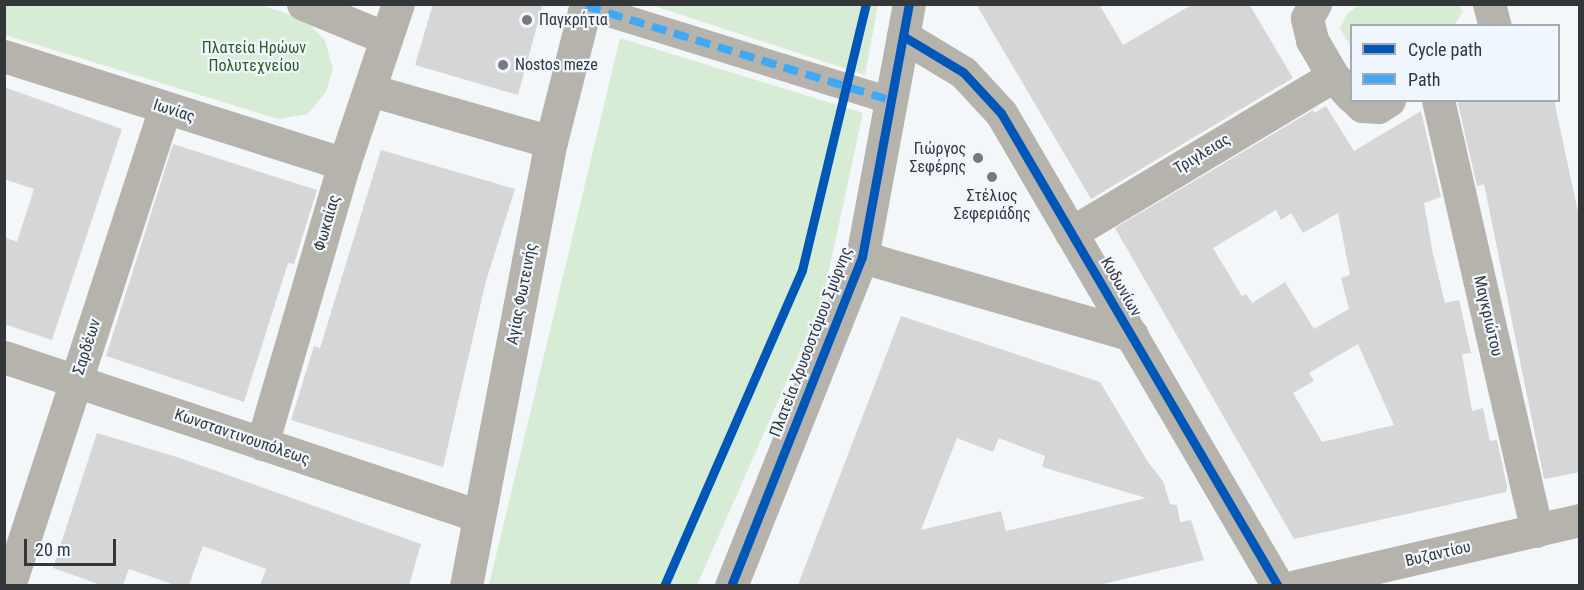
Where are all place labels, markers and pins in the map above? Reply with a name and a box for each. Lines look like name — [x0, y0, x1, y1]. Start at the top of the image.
place label: Παγκρήτια — [539, 10, 608, 30]
marker: Παγκρήτια — [520, 13, 534, 27]
place label: Nostos meze — [515, 55, 598, 75]
marker: Nostos meze — [496, 58, 510, 72]
place label: Γιώργος Σεφέρης — [909, 139, 966, 177]
marker: Γιώργος Σεφέρης — [971, 151, 985, 165]
marker: Στέλιος Σεφεριάδης — [985, 170, 999, 184]
place label: Στέλιος Σεφεριάδης — [953, 186, 1031, 224]

